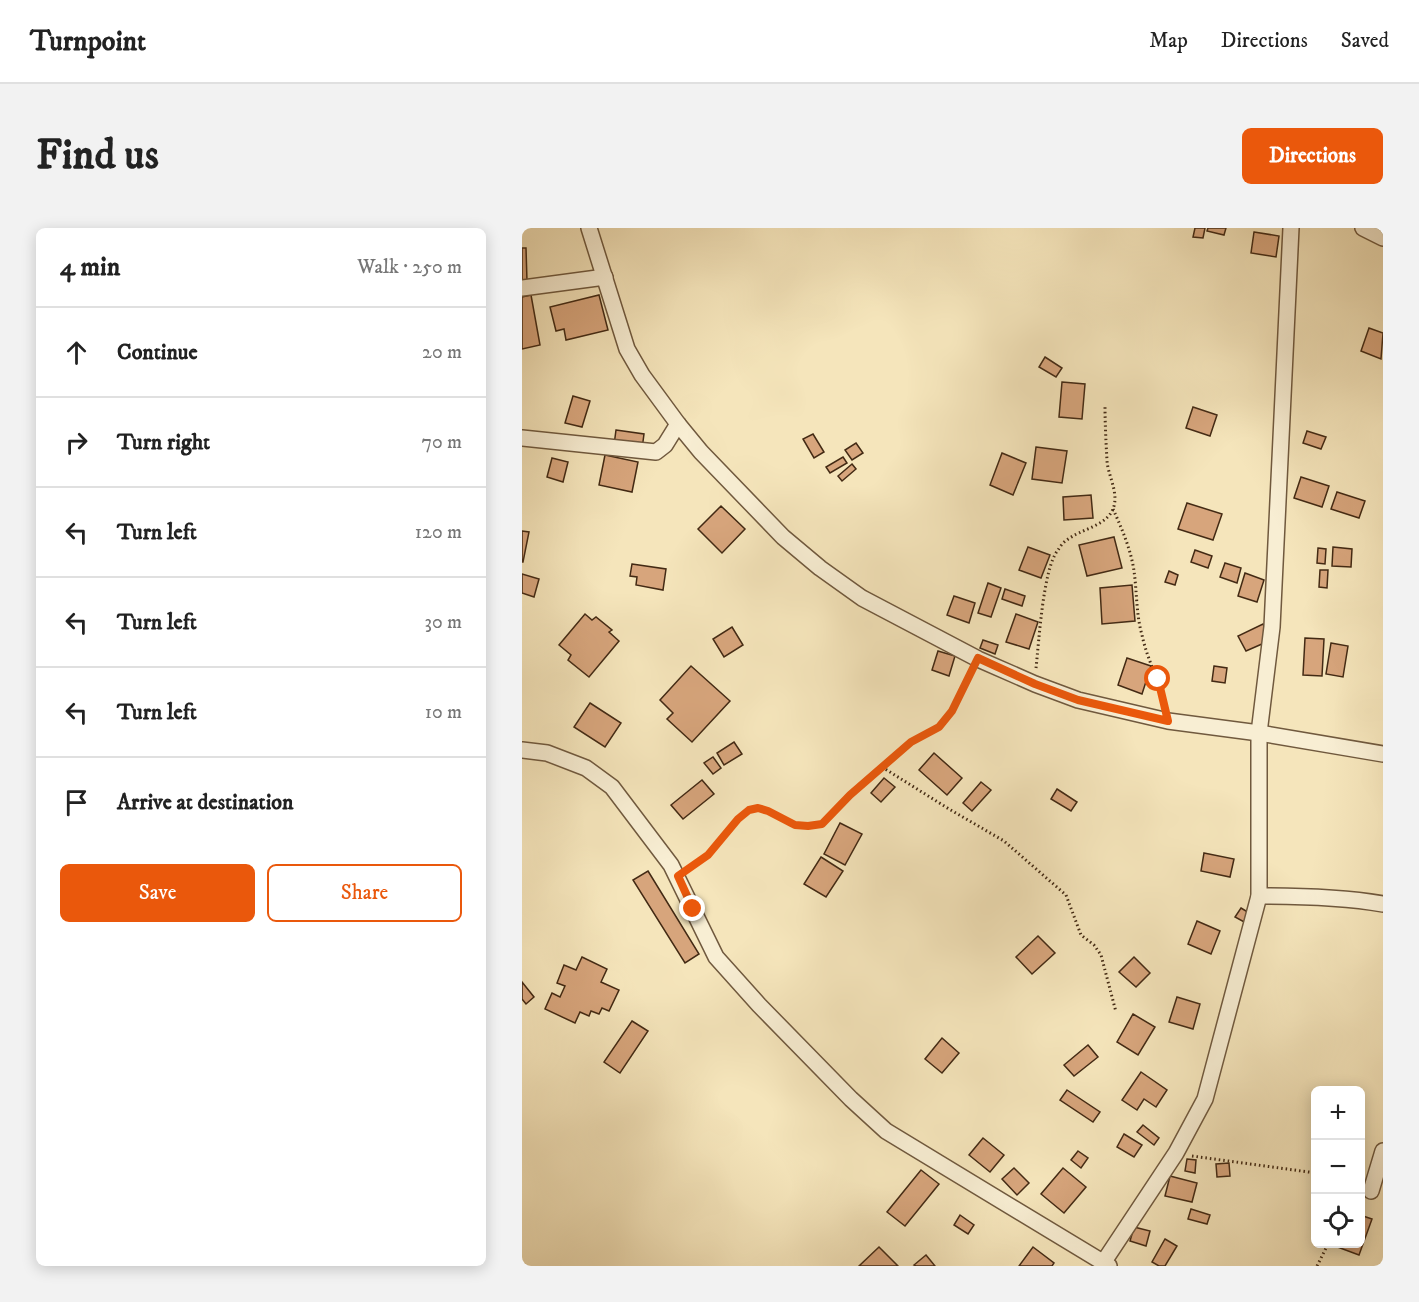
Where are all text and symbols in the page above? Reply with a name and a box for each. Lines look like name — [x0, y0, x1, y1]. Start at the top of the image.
text: Turnpoint — [30, 24, 146, 59]
text: Map — [1149, 28, 1188, 54]
text: Directions — [1221, 28, 1308, 54]
text: Saved — [1341, 28, 1389, 54]
button: Directions — [1242, 128, 1383, 184]
text: Find us — [36, 130, 159, 182]
text: 4 min — [60, 251, 120, 284]
text: Walk · 250 m — [357, 255, 462, 280]
icon: ahead — [60, 336, 93, 369]
text: Continue — [117, 339, 198, 366]
text: 20 m — [422, 340, 462, 365]
icon: right — [60, 426, 93, 459]
text: Turn right — [117, 429, 210, 456]
text: 70 m — [421, 430, 462, 455]
icon: left — [60, 516, 93, 549]
text: Turn left — [117, 519, 197, 546]
text: 120 m — [415, 520, 462, 545]
icon: left — [60, 606, 93, 639]
text: Turn left — [117, 609, 197, 636]
text: 30 m — [424, 610, 462, 635]
route start — [1144, 665, 1170, 691]
icon: left — [60, 696, 93, 729]
text: Turn left — [117, 699, 197, 726]
text: 10 m — [425, 700, 462, 725]
icon: arrive — [60, 786, 93, 819]
text: Arrive at destination — [117, 789, 294, 816]
button: Save — [60, 864, 255, 922]
button: Share — [267, 864, 462, 922]
route end — [679, 895, 705, 921]
map controls — [1311, 1086, 1365, 1248]
button: + — [1311, 1086, 1365, 1140]
button: − — [1311, 1140, 1365, 1194]
button: locate — [1311, 1194, 1365, 1248]

